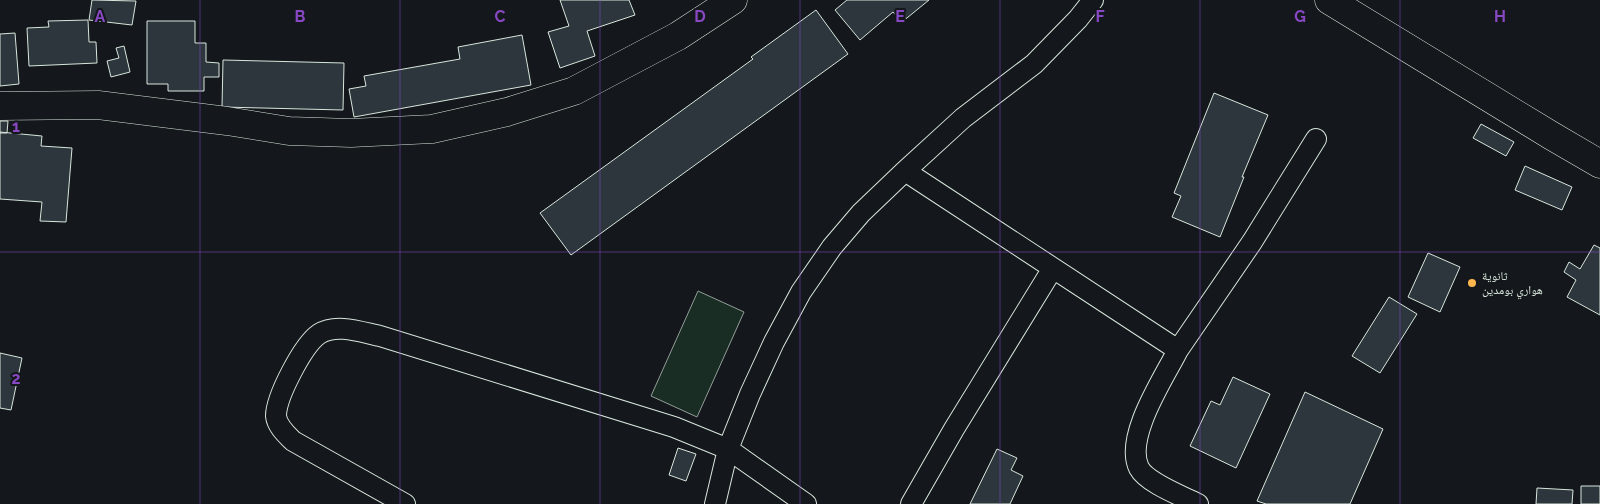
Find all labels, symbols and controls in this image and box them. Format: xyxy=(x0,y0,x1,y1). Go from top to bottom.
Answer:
text: A xyxy=(95,7,106,26)
text: B xyxy=(295,7,306,26)
text: C xyxy=(495,7,506,26)
text: D xyxy=(694,7,706,26)
text: E xyxy=(895,7,905,26)
text: F xyxy=(1095,7,1105,26)
text: G xyxy=(1294,7,1306,26)
text: H xyxy=(1494,7,1506,26)
text: 1 xyxy=(12,117,20,136)
place label: ثانوية هواري بومدين xyxy=(1482,269,1543,300)
marker: ثانوية هواري بومدين xyxy=(1466,277,1478,289)
text: 2 xyxy=(11,369,21,388)

